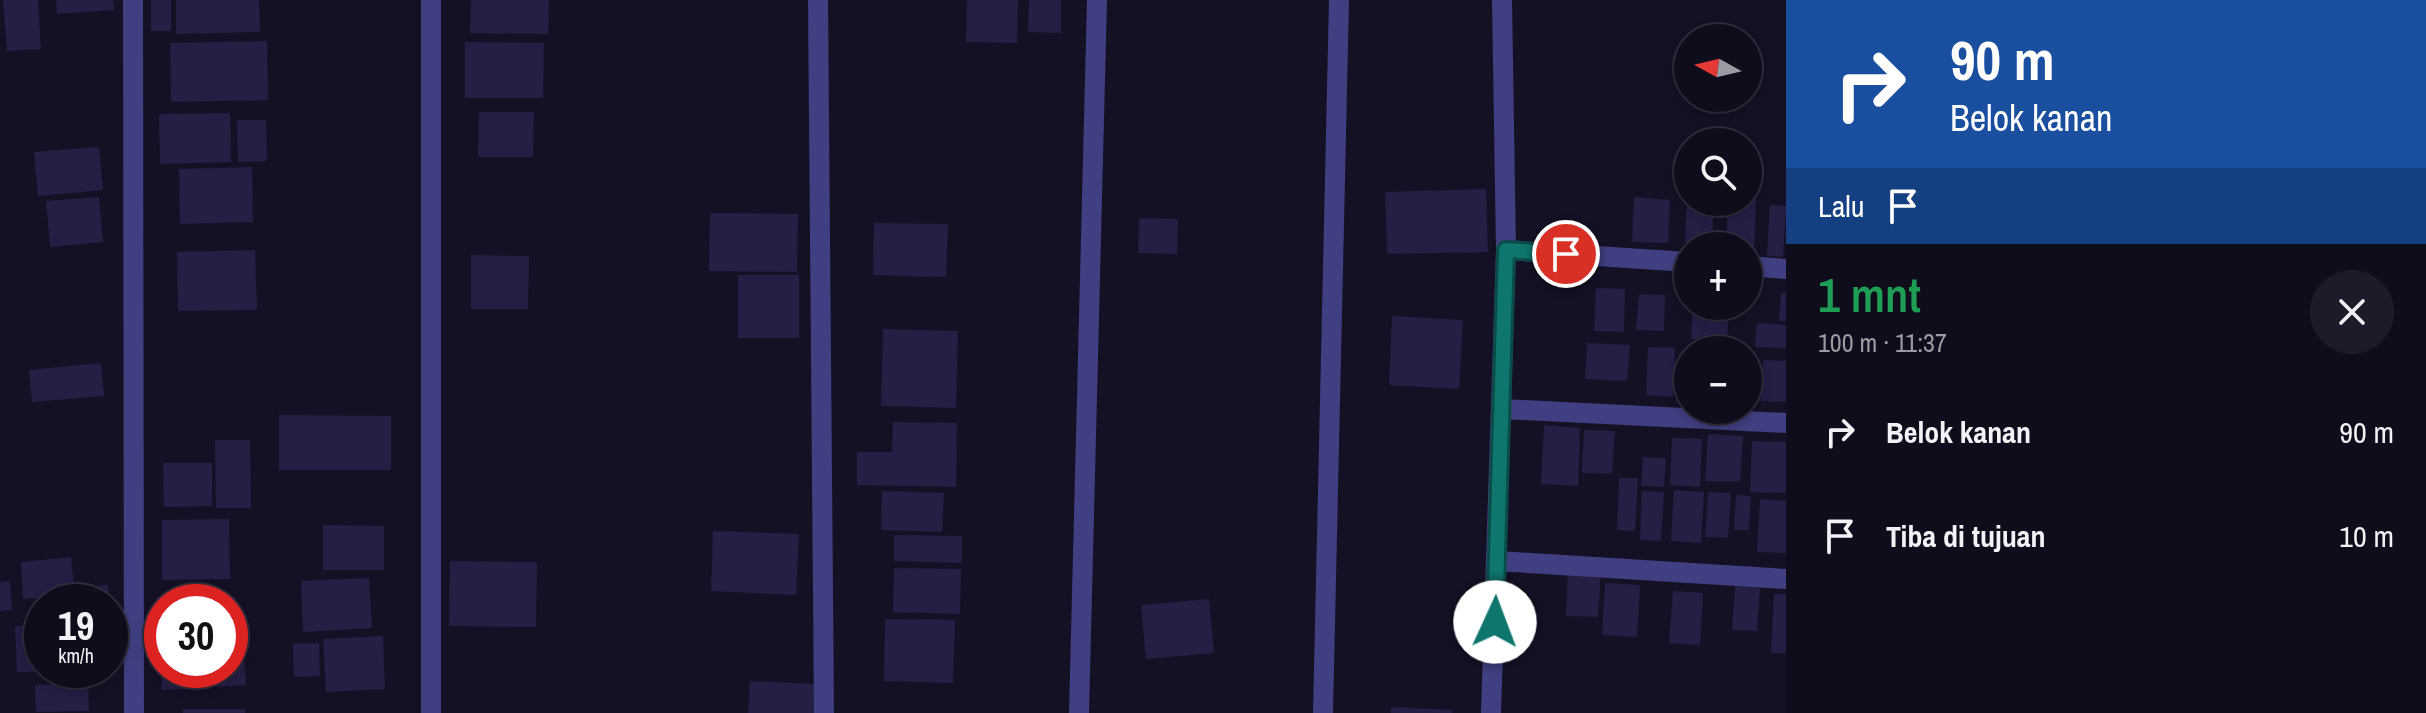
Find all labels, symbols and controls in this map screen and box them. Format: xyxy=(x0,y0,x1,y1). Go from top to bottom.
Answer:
text: 90 m xyxy=(1950,22,2055,97)
north arrow xyxy=(1674,24,1762,112)
map controls xyxy=(1674,24,1762,424)
icon: right xyxy=(1818,32,1922,136)
text: Belok kanan xyxy=(1950,94,2112,142)
button: search xyxy=(1674,128,1762,216)
icon: arrive xyxy=(1881,184,1925,228)
text: Lalu xyxy=(1818,186,1865,226)
pin xyxy=(1532,220,1600,288)
icon: arrive xyxy=(1544,232,1588,276)
button: + xyxy=(1674,232,1762,320)
text: 1 mnt xyxy=(1818,262,1921,327)
button: close xyxy=(2310,270,2394,354)
text: 100 m · 11:37 xyxy=(1818,325,1947,360)
button: − xyxy=(1674,336,1762,424)
icon: right xyxy=(1818,410,1862,454)
text: Belok kanan xyxy=(1886,412,2031,452)
text: 90 m xyxy=(2339,412,2394,452)
icon: arrive xyxy=(1818,514,1862,558)
text: Tiba di tujuan xyxy=(1886,516,2046,556)
text: 10 m xyxy=(2339,516,2394,556)
position arrow xyxy=(1453,580,1537,664)
speed limit sign: 30 xyxy=(144,584,248,688)
text: 19 xyxy=(58,599,94,652)
text: km/h xyxy=(58,642,94,669)

